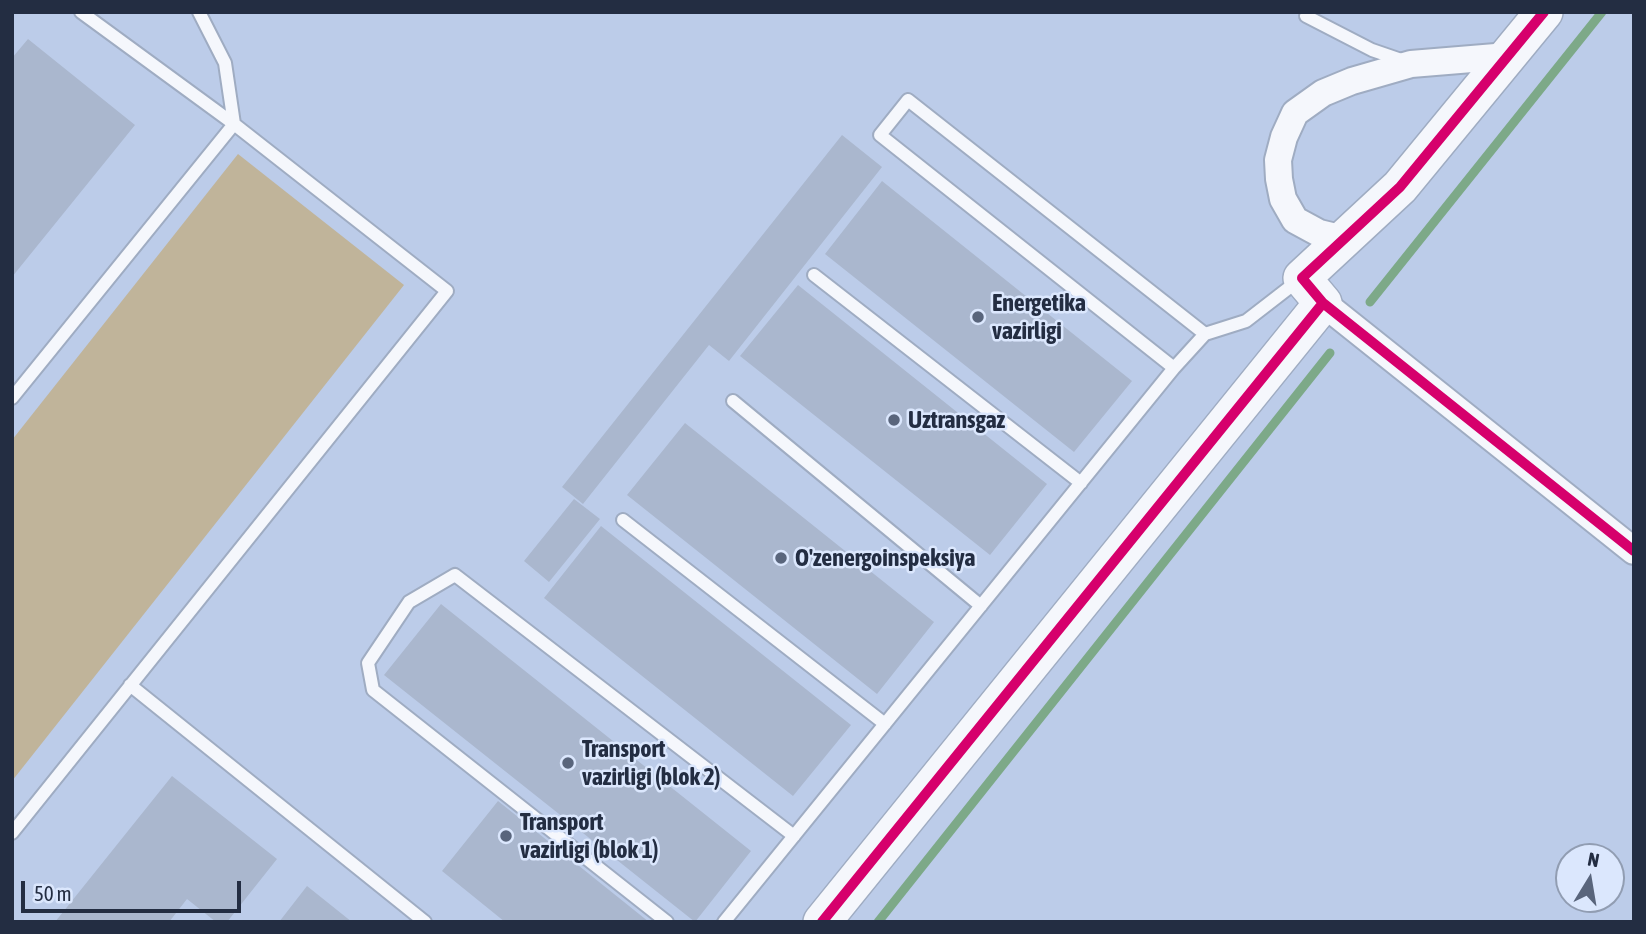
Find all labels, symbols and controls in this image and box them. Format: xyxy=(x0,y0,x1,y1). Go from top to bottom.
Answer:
place label: Energetika vazirligi xyxy=(992,289,1086,345)
marker: Energetika vazirligi xyxy=(970,309,986,325)
place label: Uztransgaz xyxy=(908,406,1005,434)
marker: Uztransgaz xyxy=(886,412,902,428)
place label: O'zenergoinspeksiya xyxy=(795,544,976,572)
marker: O'zenergoinspeksiya xyxy=(773,550,789,566)
place label: Transport vazirligi (blok 2) xyxy=(582,735,720,791)
marker: Transport vazirligi (blok 2) xyxy=(560,755,576,771)
place label: Transport vazirligi (blok 1) xyxy=(520,808,658,864)
marker: Transport vazirligi (blok 1) xyxy=(498,828,514,844)
north arrow xyxy=(1555,843,1625,913)
text: N xyxy=(1586,847,1601,871)
scale bar xyxy=(24,867,245,911)
text: 50 m xyxy=(34,881,72,905)

